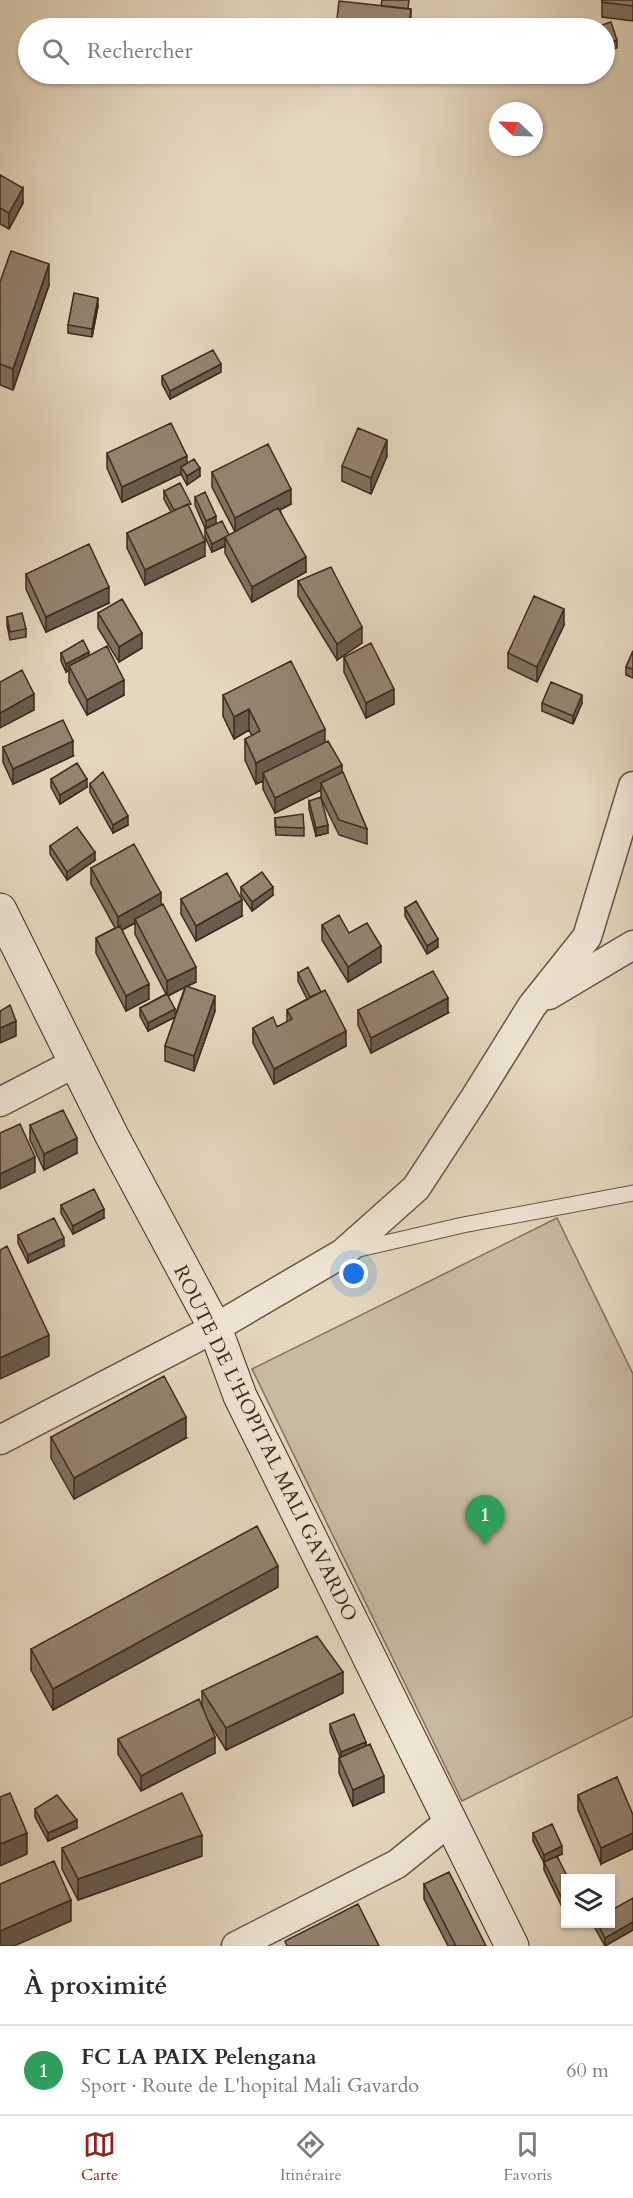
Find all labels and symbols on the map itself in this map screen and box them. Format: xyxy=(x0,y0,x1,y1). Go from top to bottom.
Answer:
north arrow xyxy=(489,102,543,156)
your location xyxy=(339,1259,368,1288)
street label: ROUTE DE L'HOPITAL MALI GAVARDO xyxy=(167,1261,364,1626)
pin: 1 xyxy=(466,1496,504,1545)

